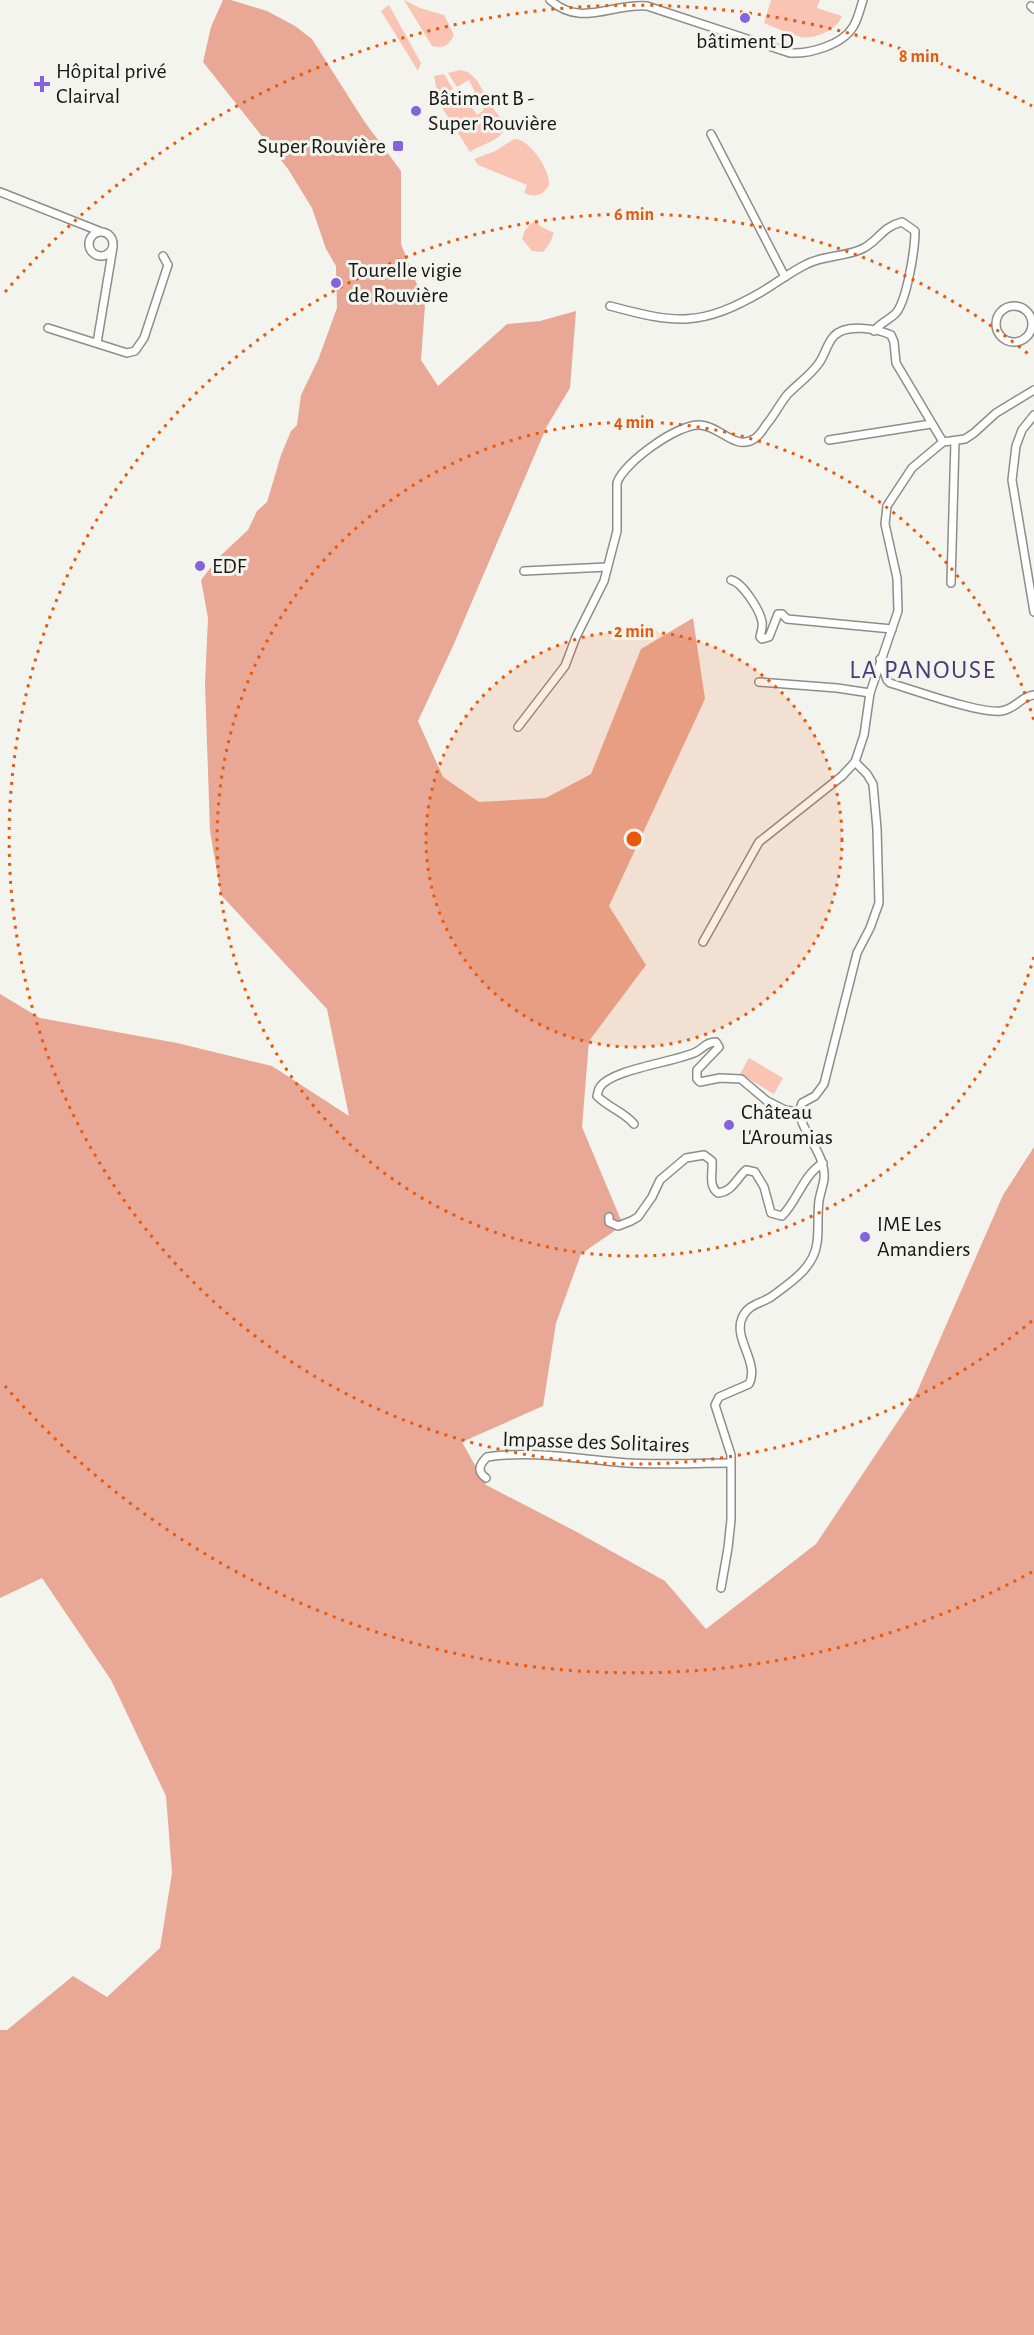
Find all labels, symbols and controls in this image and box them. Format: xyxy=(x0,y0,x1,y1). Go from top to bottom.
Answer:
marker: bâtiment D xyxy=(738,11,752,25)
place label: bâtiment D xyxy=(696,30,794,52)
text: 8 min xyxy=(899,48,939,66)
place label: Hôpital privé Clairval xyxy=(56,60,167,107)
marker: Hôpital privé Clairval xyxy=(33,75,51,93)
place label: Bâtiment B - Super Rouvière xyxy=(428,87,557,134)
marker: Bâtiment B - Super Rouvière xyxy=(409,104,423,118)
place label: Super Rouvière xyxy=(257,135,386,157)
marker: Super Rouvière xyxy=(391,139,405,153)
text: 6 min xyxy=(614,206,654,224)
place label: Tourelle vigie de Rouvière xyxy=(348,259,462,306)
marker: Tourelle vigie de Rouvière xyxy=(329,276,343,290)
text: 4 min xyxy=(614,414,654,432)
place label: EDF xyxy=(212,555,247,577)
marker: EDF xyxy=(193,559,207,573)
text: 2 min xyxy=(614,623,654,641)
district label: LA PANOUSE xyxy=(849,657,997,683)
centre of rings xyxy=(624,829,644,849)
place label: Château L'Aroumias xyxy=(741,1101,833,1148)
marker: Château L'Aroumias xyxy=(722,1118,736,1132)
place label: IME Les Amandiers xyxy=(877,1213,971,1260)
marker: IME Les Amandiers xyxy=(858,1230,872,1244)
street label: Impasse des Solitaires xyxy=(502,1428,690,1456)

